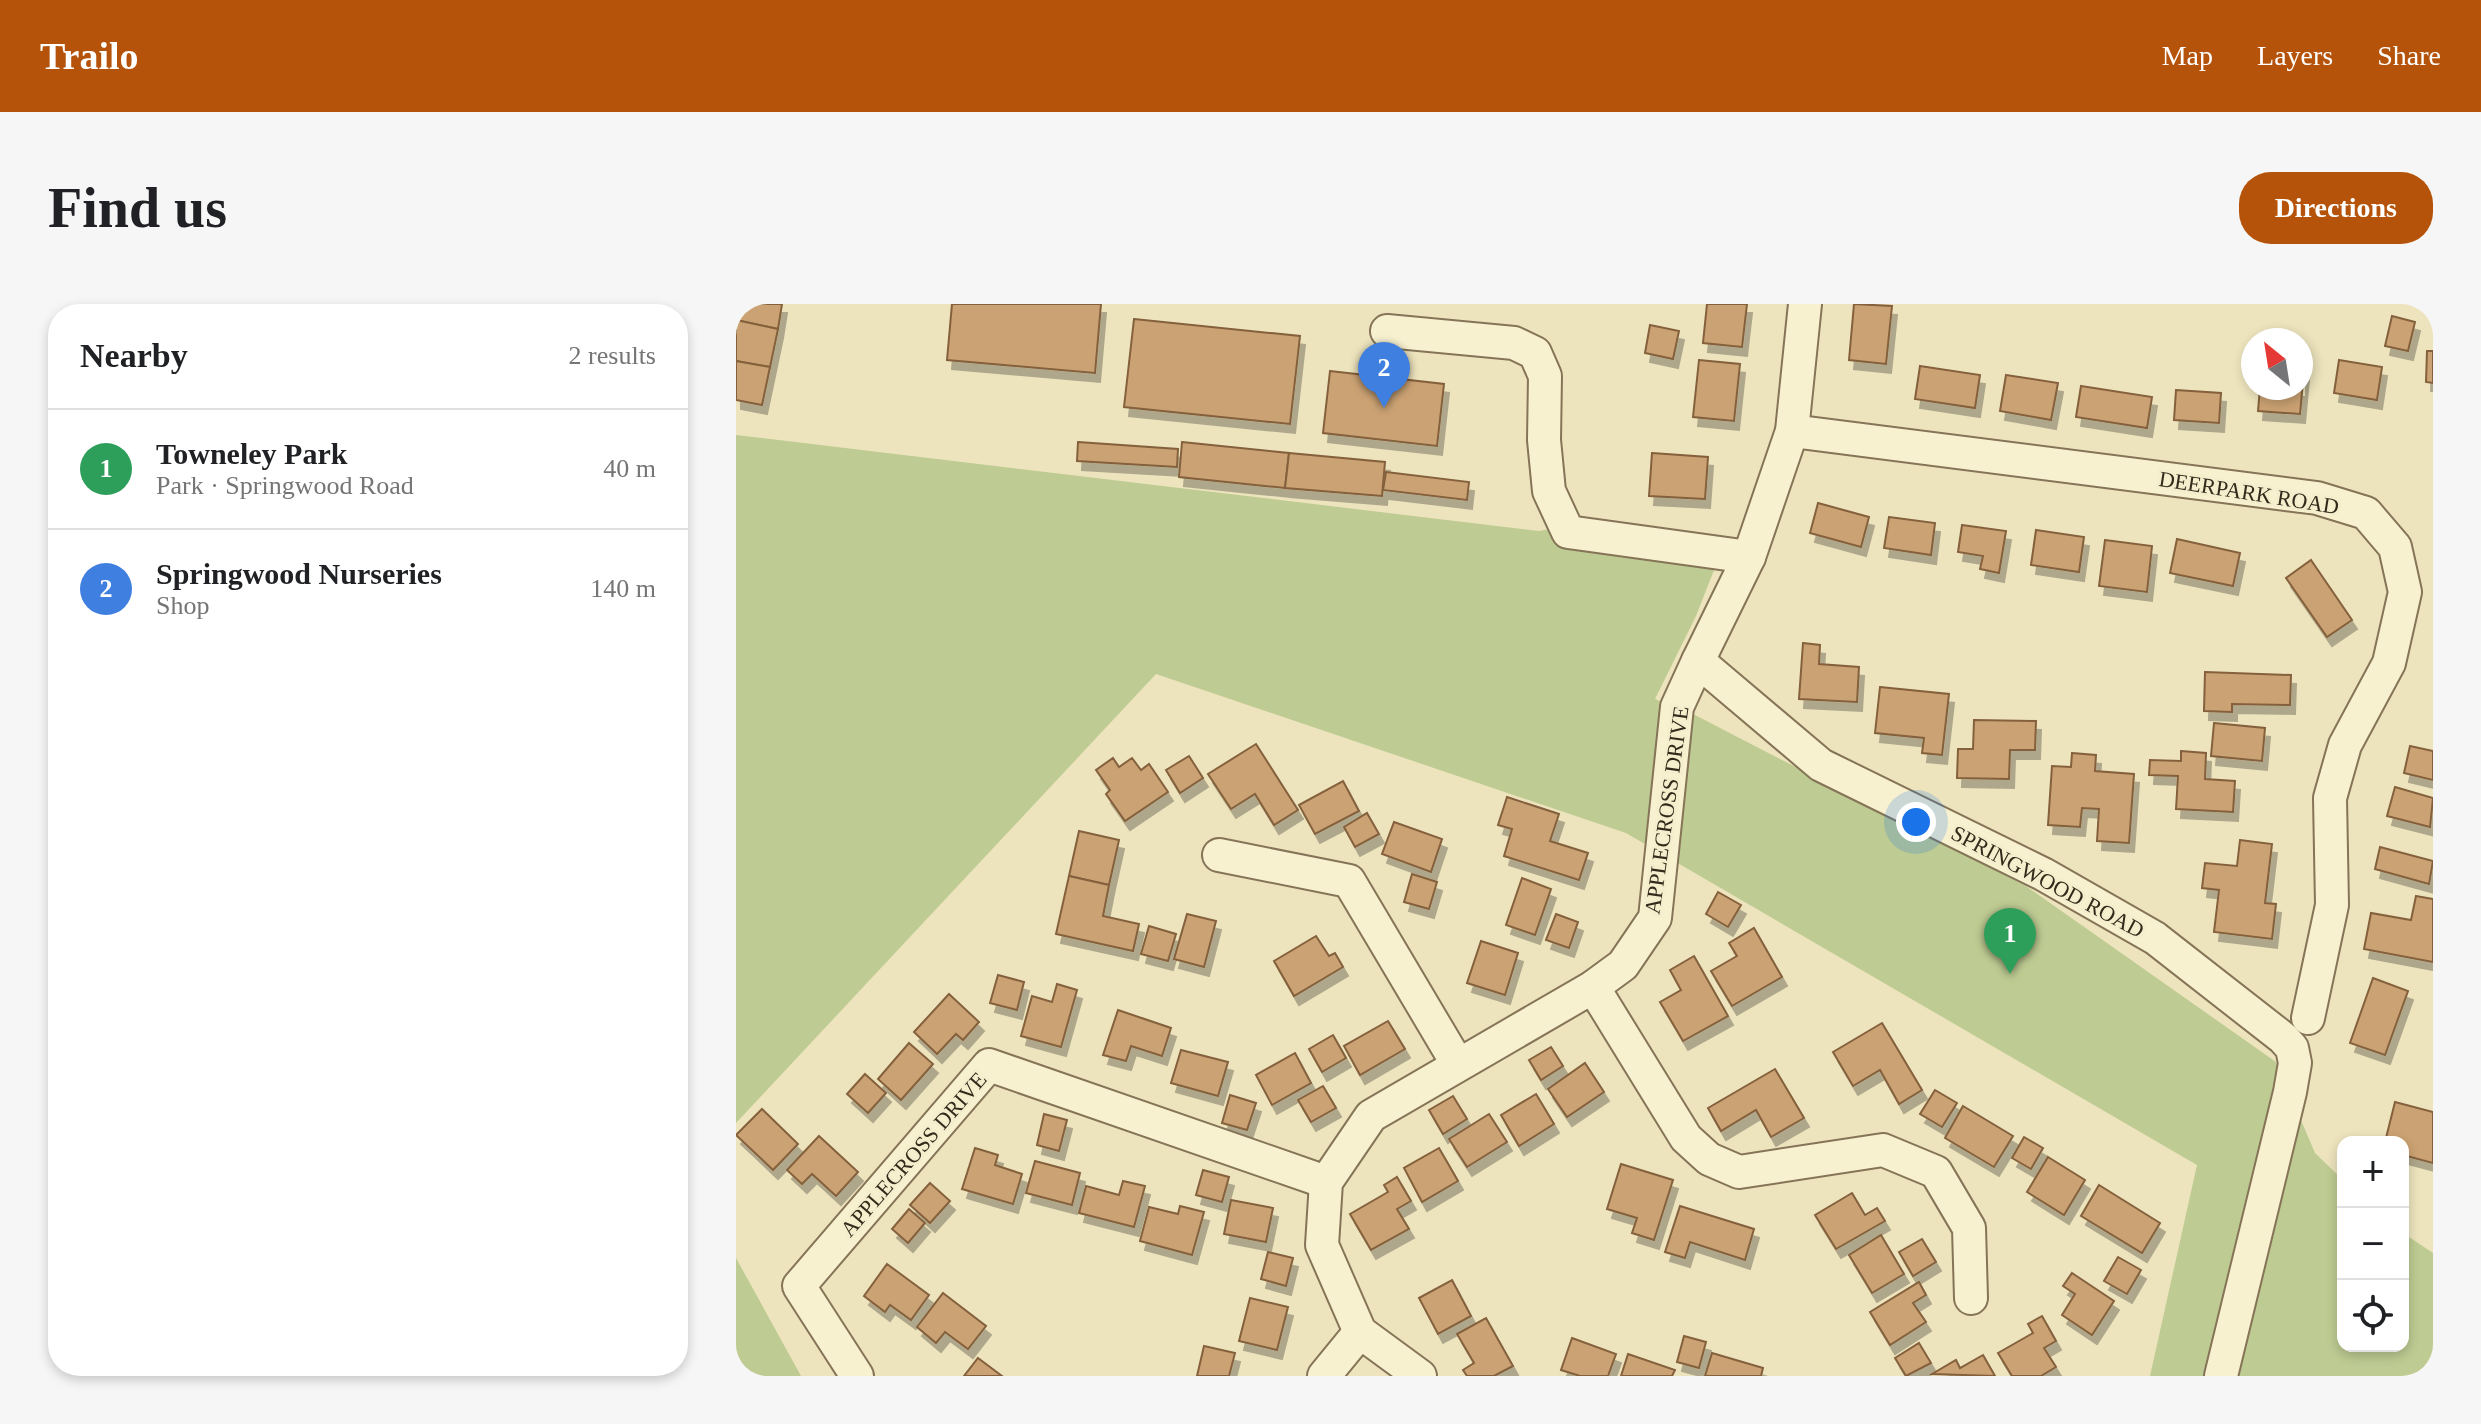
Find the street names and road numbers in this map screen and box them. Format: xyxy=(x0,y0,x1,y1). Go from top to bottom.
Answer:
street label: DEERPARK ROAD xyxy=(2157,466,2341,519)
street label: APPLECROSS DRIVE xyxy=(1640,705,1693,916)
street label: SPRINGWOOD ROAD xyxy=(1947,820,2148,943)
street label: APPLECROSS DRIVE xyxy=(835,1067,992,1242)

